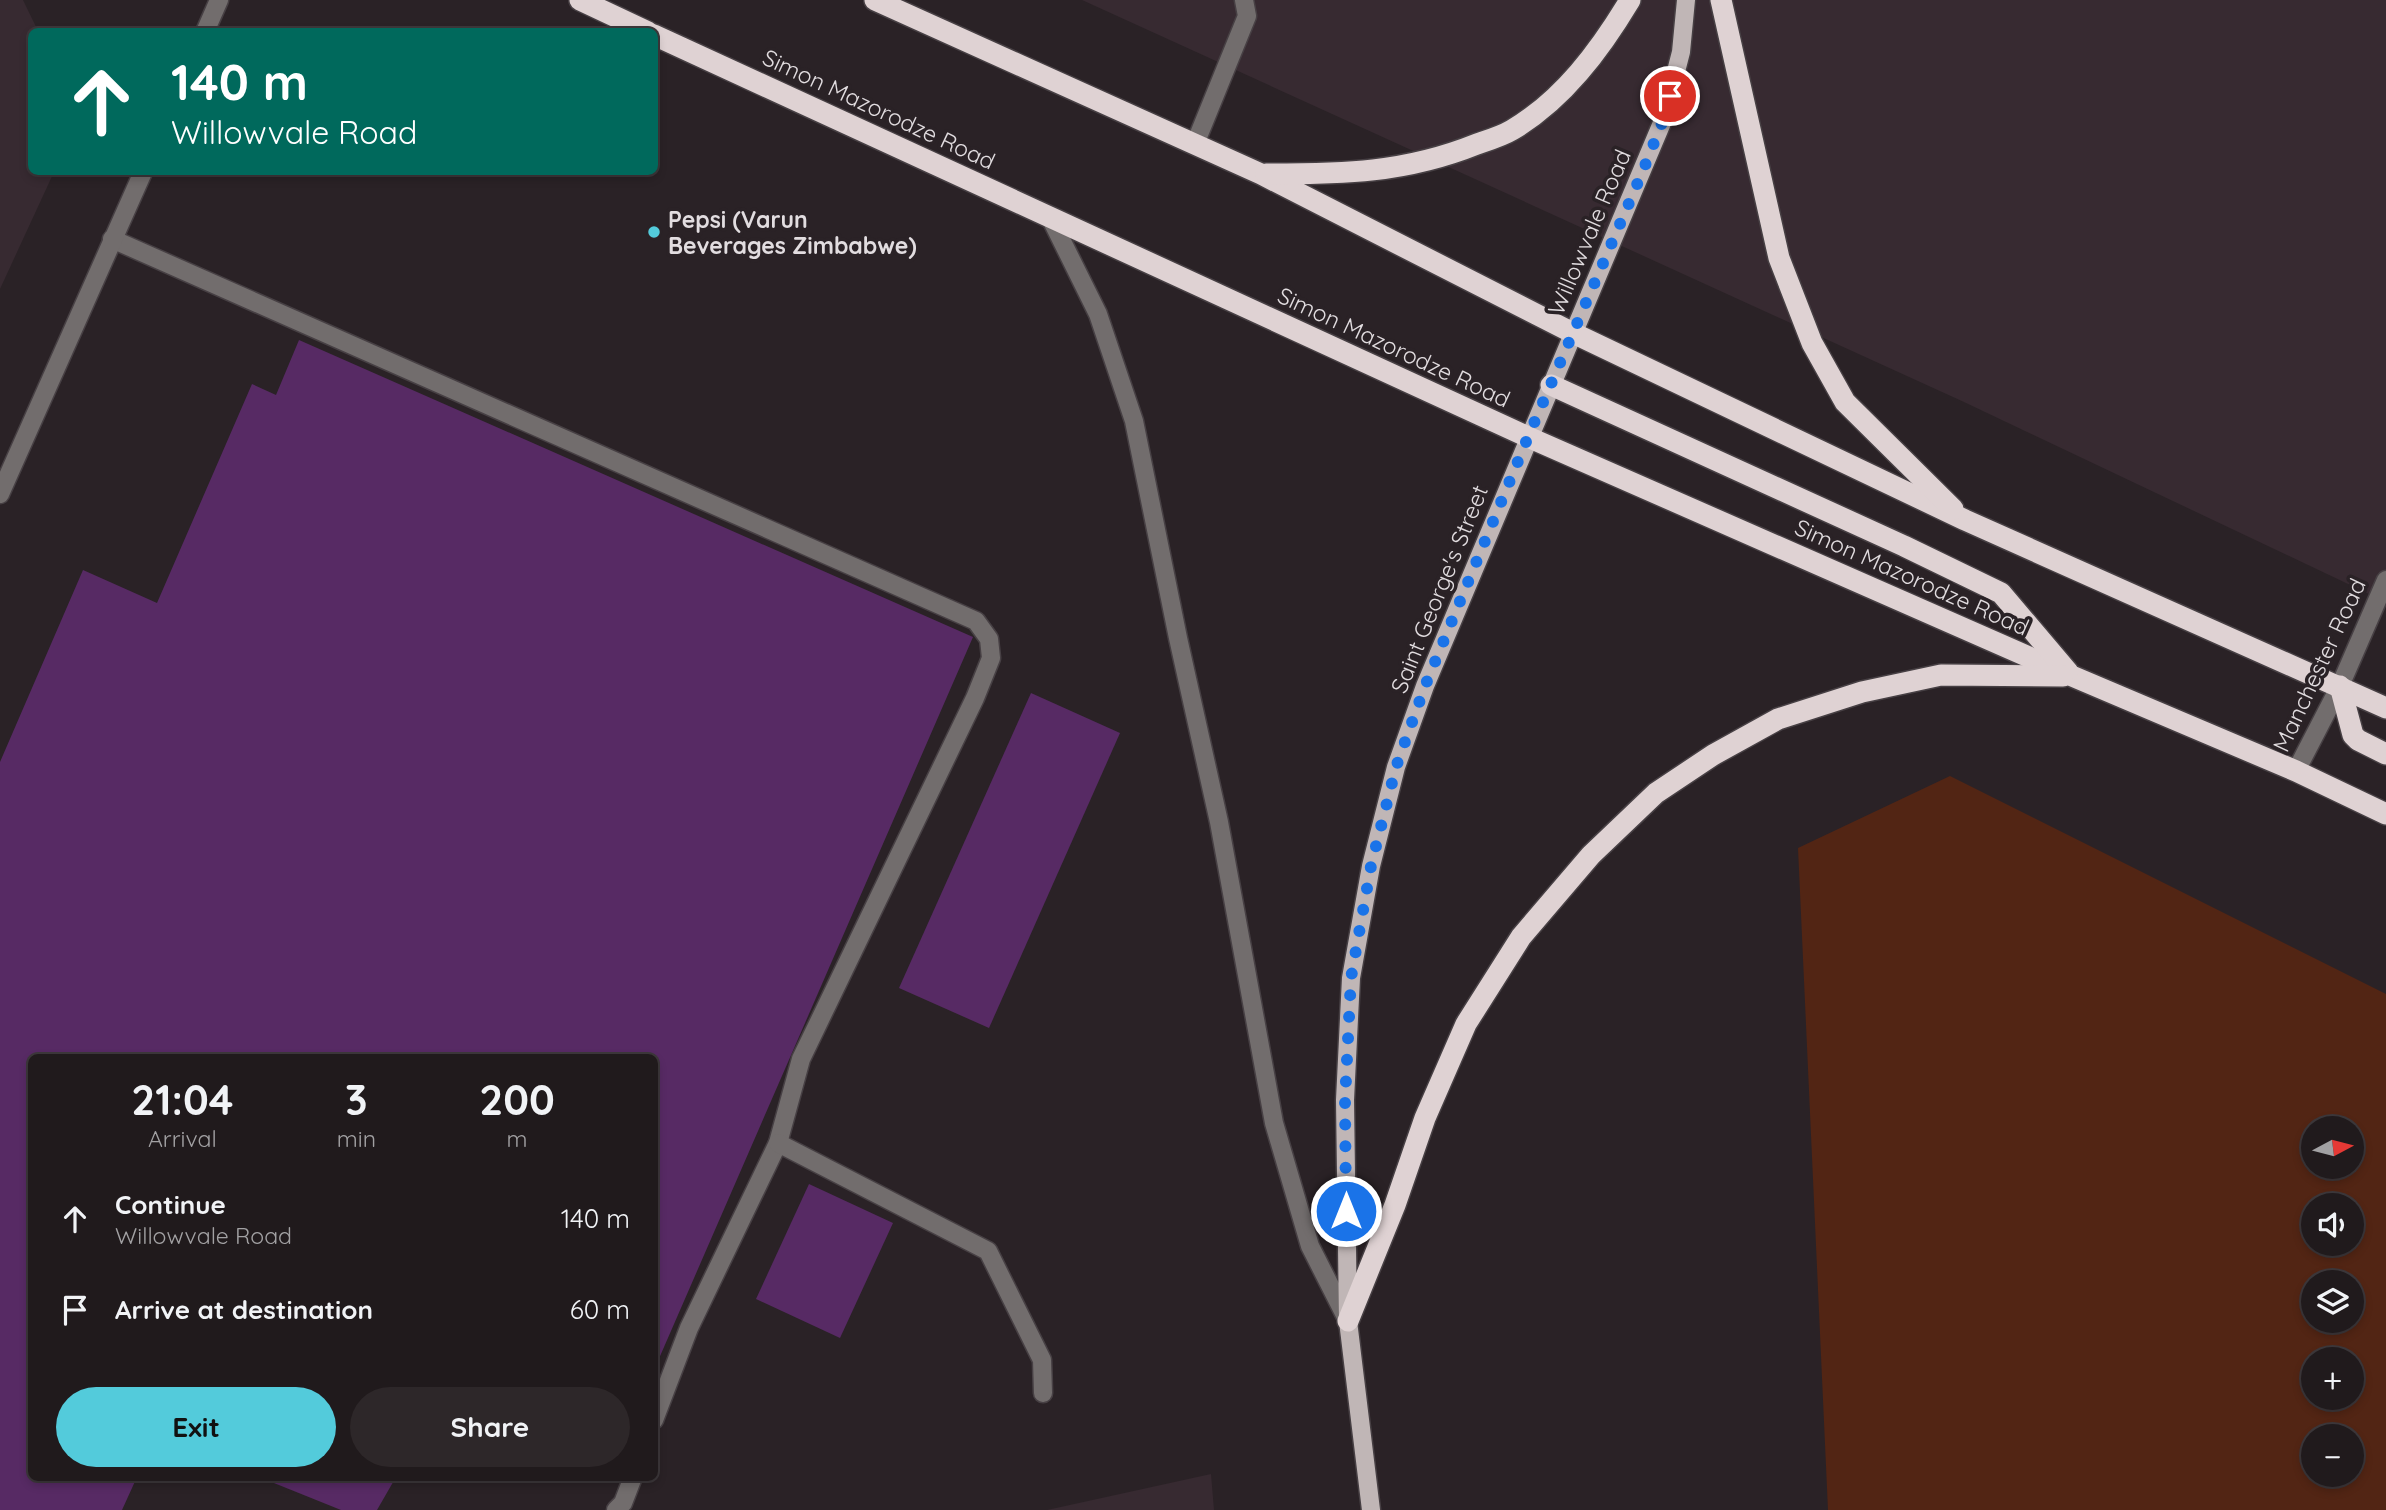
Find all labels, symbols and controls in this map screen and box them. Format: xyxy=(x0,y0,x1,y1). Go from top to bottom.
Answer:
street label: Simon Mazorodze Road xyxy=(758,42,1000,176)
text: 140 m xyxy=(171,51,308,112)
icon: ahead xyxy=(56,56,147,147)
pin xyxy=(1640,66,1700,126)
icon: arrive xyxy=(1651,77,1689,115)
text: Willowvale Road xyxy=(171,112,417,152)
street label: Willowvale Road xyxy=(1541,145,1637,319)
place label: Pepsi (Varun Beverages Zimbabwe) xyxy=(668,205,917,260)
marker: Pepsi (Varun Beverages Zimbabwe) xyxy=(646,224,662,240)
street label: Simon Mazorodze Road xyxy=(1273,280,1515,414)
street label: Saint George's Street xyxy=(1384,481,1494,697)
street label: Simon Mazorodze Road xyxy=(1790,512,2034,642)
street label: Manchester Road xyxy=(2266,574,2372,756)
text: 21:04 xyxy=(131,1073,233,1126)
text: 3 xyxy=(345,1073,368,1126)
text: 200 xyxy=(479,1073,555,1126)
north arrow xyxy=(2301,1116,2364,1180)
map controls xyxy=(2301,1116,2364,1487)
text: Arrival xyxy=(148,1124,217,1153)
text: min xyxy=(337,1124,376,1153)
text: m xyxy=(506,1124,527,1153)
position arrow xyxy=(1309,1174,1383,1248)
text: Continue xyxy=(115,1188,226,1221)
button: sound xyxy=(2301,1193,2364,1256)
icon: ahead xyxy=(56,1200,94,1238)
text: 140 m xyxy=(561,1202,630,1235)
text: Willowvale Road xyxy=(115,1221,292,1250)
button: layers xyxy=(2301,1270,2364,1333)
icon: arrive xyxy=(56,1291,94,1329)
text: Arrive at destination xyxy=(115,1293,373,1326)
text: 60 m xyxy=(570,1293,630,1326)
button: + xyxy=(2301,1347,2364,1410)
button: Exit xyxy=(56,1387,336,1467)
button: Share xyxy=(350,1387,630,1467)
button: − xyxy=(2301,1424,2364,1487)

